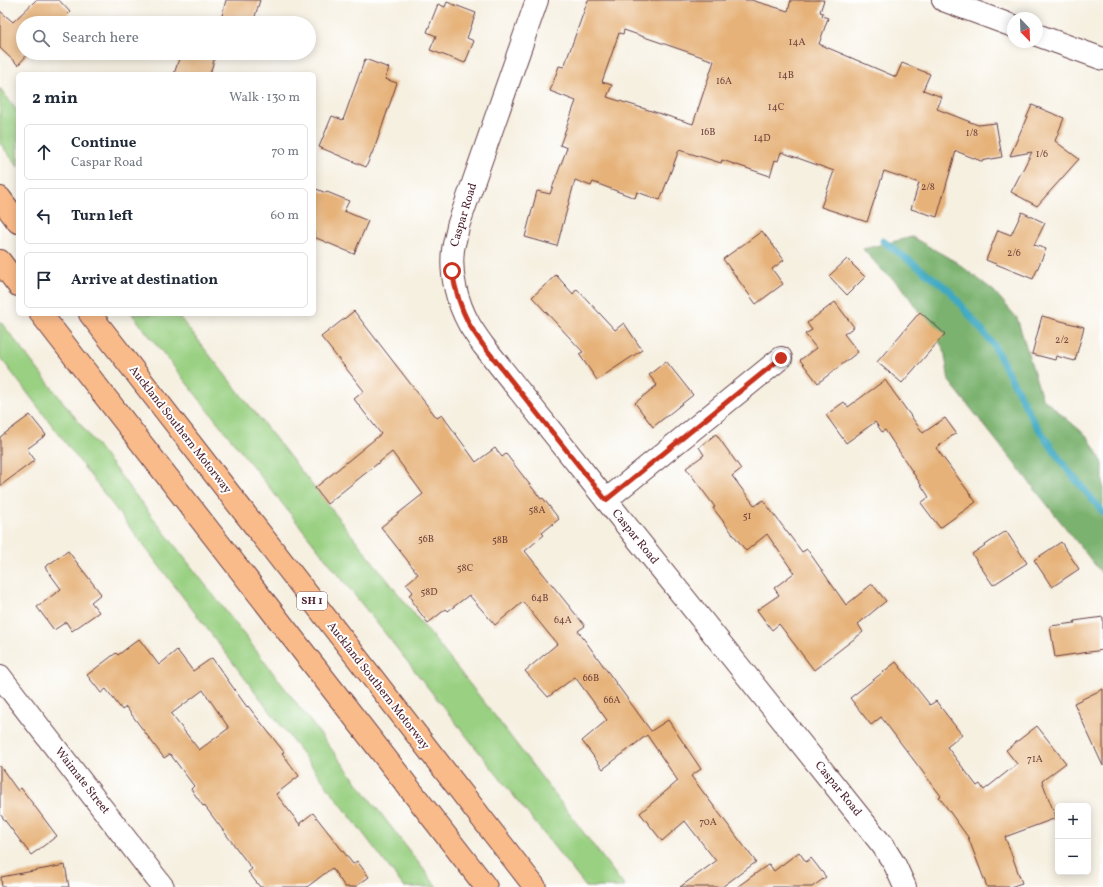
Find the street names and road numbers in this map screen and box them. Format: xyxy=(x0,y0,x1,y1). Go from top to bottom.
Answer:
street label: Caspar Road xyxy=(447,181,481,249)
street label: Auckland Southern Motorway xyxy=(125,363,235,498)
street label: Caspar Road xyxy=(608,506,662,568)
road number: SH 1 xyxy=(297,592,327,610)
street label: Auckland Southern Motorway xyxy=(323,619,433,754)
street label: Waimate Street xyxy=(51,744,113,818)
street label: Caspar Road xyxy=(811,758,865,820)

